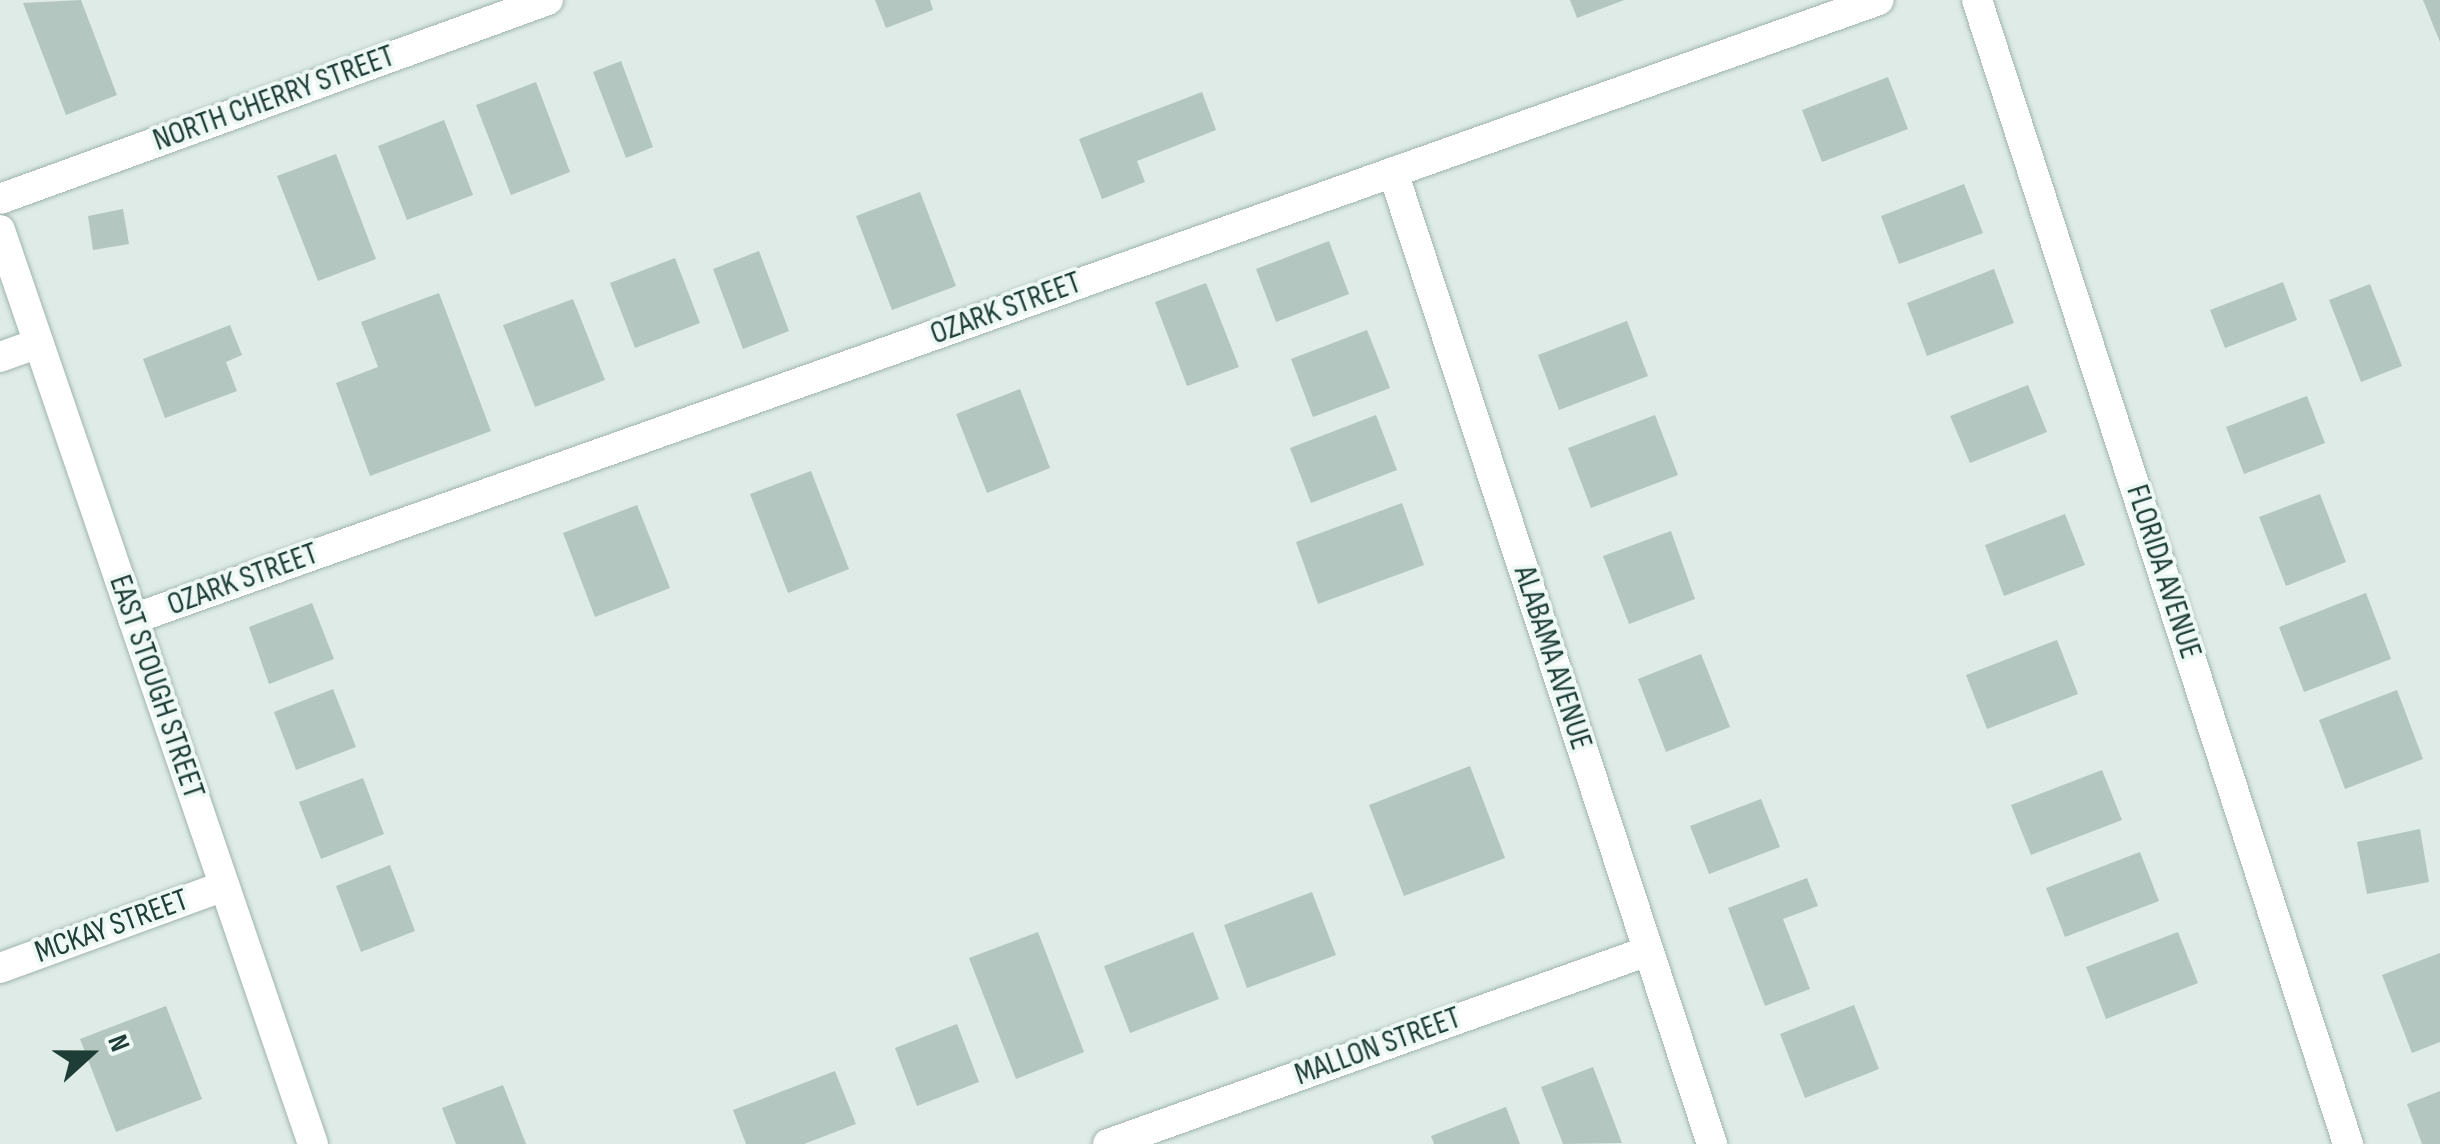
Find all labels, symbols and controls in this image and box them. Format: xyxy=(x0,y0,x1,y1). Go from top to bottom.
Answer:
street label: NORTH CHERRY STREET xyxy=(148,38,400,160)
street label: OZARK STREET xyxy=(925,264,1087,354)
street label: FLORIDA AVENUE xyxy=(2117,480,2209,664)
street label: OZARK STREET xyxy=(162,535,324,625)
street label: ALABAMA AVENUE xyxy=(1504,561,1600,755)
street label: EAST STOUGH STREET xyxy=(100,570,212,804)
street label: MCKAY STREET xyxy=(30,882,194,972)
street label: MALLON STREET xyxy=(1290,999,1466,1095)
north arrow xyxy=(40,1004,140,1104)
text: N xyxy=(100,1030,137,1056)

